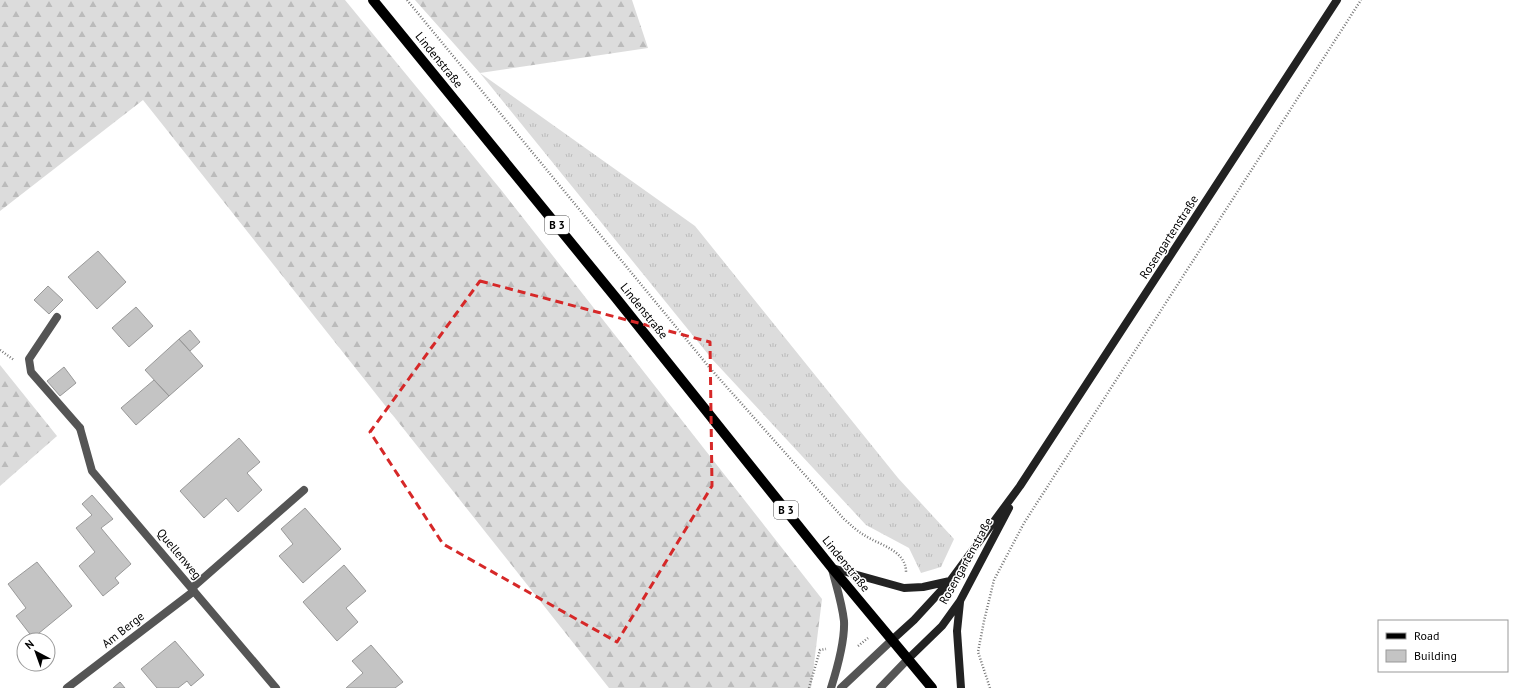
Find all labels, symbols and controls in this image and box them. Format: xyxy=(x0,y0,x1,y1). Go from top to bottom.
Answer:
street label: Lindenstraße xyxy=(412,29,466,91)
street label: Rosengartenstraße xyxy=(1136,192,1201,281)
road number: B 3 xyxy=(545,216,569,234)
street label: Lindenstraße xyxy=(617,280,671,342)
road number: B 3 xyxy=(774,501,798,519)
street label: Rosengartenstraße xyxy=(936,515,996,607)
street label: Quellenweg xyxy=(154,525,205,582)
street label: Lindenstraße xyxy=(819,533,873,595)
street label: Am Berge xyxy=(98,608,147,651)
legend xyxy=(1378,620,1508,672)
text: Road xyxy=(1414,628,1439,643)
north arrow xyxy=(16,632,56,672)
text: N xyxy=(22,637,37,652)
text: Building xyxy=(1414,648,1457,663)

